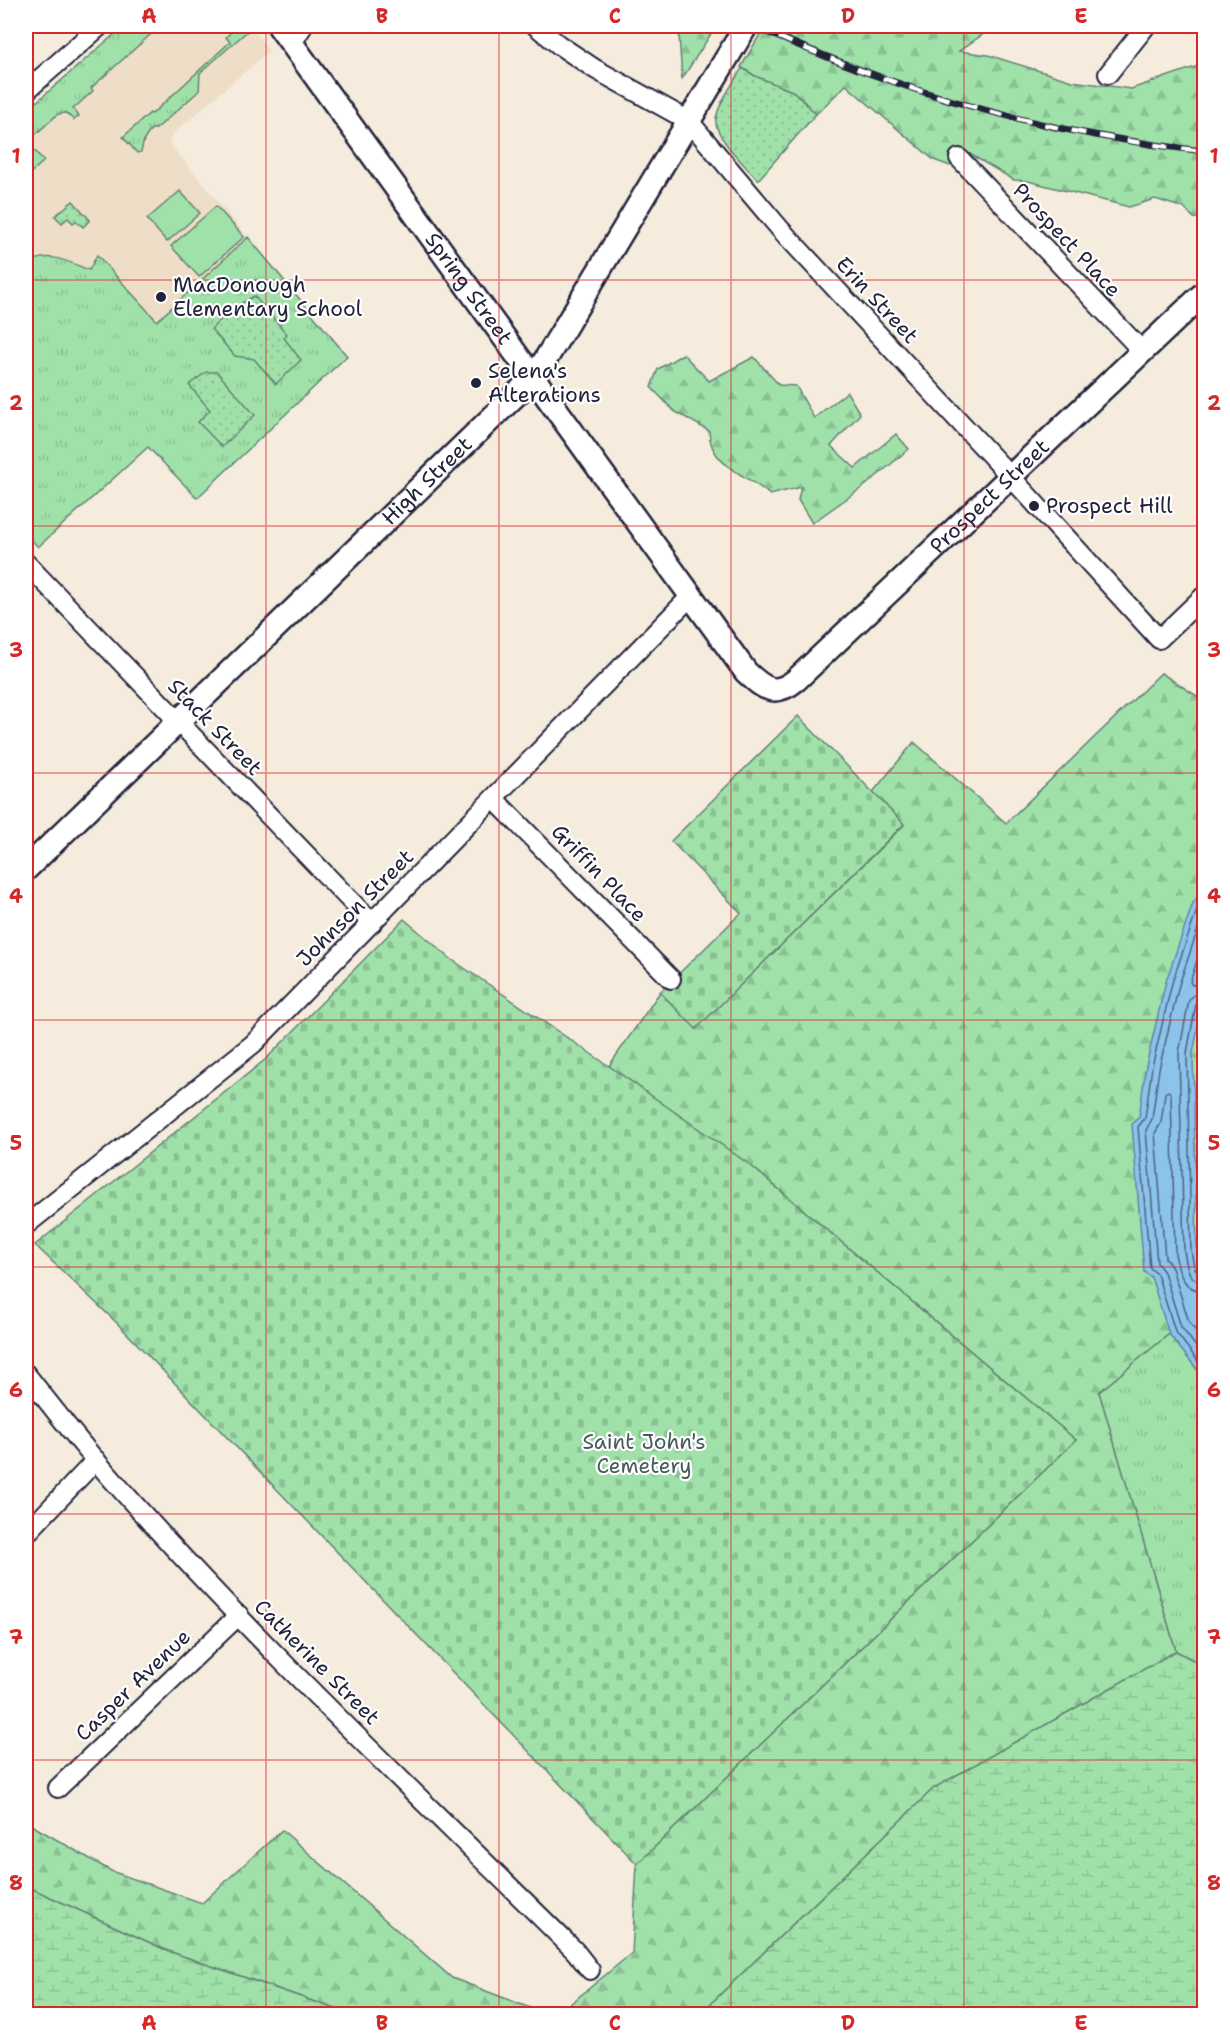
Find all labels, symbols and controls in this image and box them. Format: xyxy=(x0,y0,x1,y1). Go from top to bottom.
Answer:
text: A xyxy=(141,3,157,29)
text: B xyxy=(376,3,388,29)
text: C xyxy=(609,3,621,29)
text: D xyxy=(841,3,855,29)
text: E xyxy=(1074,3,1088,29)
text: 1 xyxy=(11,143,21,169)
text: 1 xyxy=(1209,143,1219,169)
street label: Prospect Place xyxy=(1007,177,1127,303)
street label: Spring Street xyxy=(419,227,519,350)
street label: Erin Street xyxy=(830,251,924,349)
place label: MacDonough Elementary School xyxy=(173,271,363,323)
marker: MacDonough Elementary School xyxy=(154,290,168,304)
place label: Selena's Alterations xyxy=(488,357,601,409)
marker: Selena's Alterations xyxy=(469,376,483,390)
text: 2 xyxy=(9,390,23,416)
text: 2 xyxy=(1207,390,1221,416)
street label: High Street xyxy=(376,431,478,531)
street label: Prospect Street xyxy=(924,433,1055,560)
place label: Prospect Hill xyxy=(1046,492,1173,520)
marker: Prospect Hill xyxy=(1027,499,1041,513)
text: 3 xyxy=(9,637,23,663)
text: 3 xyxy=(1207,637,1221,663)
street label: Stack Street xyxy=(162,673,268,781)
street label: Griffin Place xyxy=(545,818,653,928)
street label: Johnson Street xyxy=(290,843,420,973)
text: 4 xyxy=(9,883,23,909)
text: 4 xyxy=(1207,883,1221,909)
text: 5 xyxy=(10,1130,22,1156)
text: 5 xyxy=(1208,1130,1220,1156)
text: 6 xyxy=(9,1377,23,1403)
text: 6 xyxy=(1207,1377,1221,1403)
park label: Saint John's Cemetery xyxy=(582,1428,706,1480)
street label: Catherine Street xyxy=(248,1593,386,1731)
street label: Casper Avenue xyxy=(69,1623,197,1747)
text: 7 xyxy=(9,1624,23,1650)
text: 7 xyxy=(1207,1624,1221,1650)
text: 8 xyxy=(9,1870,23,1896)
text: 8 xyxy=(1207,1870,1221,1896)
text: A xyxy=(141,2010,157,2036)
text: B xyxy=(376,2010,388,2036)
text: C xyxy=(609,2010,621,2036)
text: D xyxy=(841,2010,855,2036)
text: E xyxy=(1074,2010,1088,2036)

